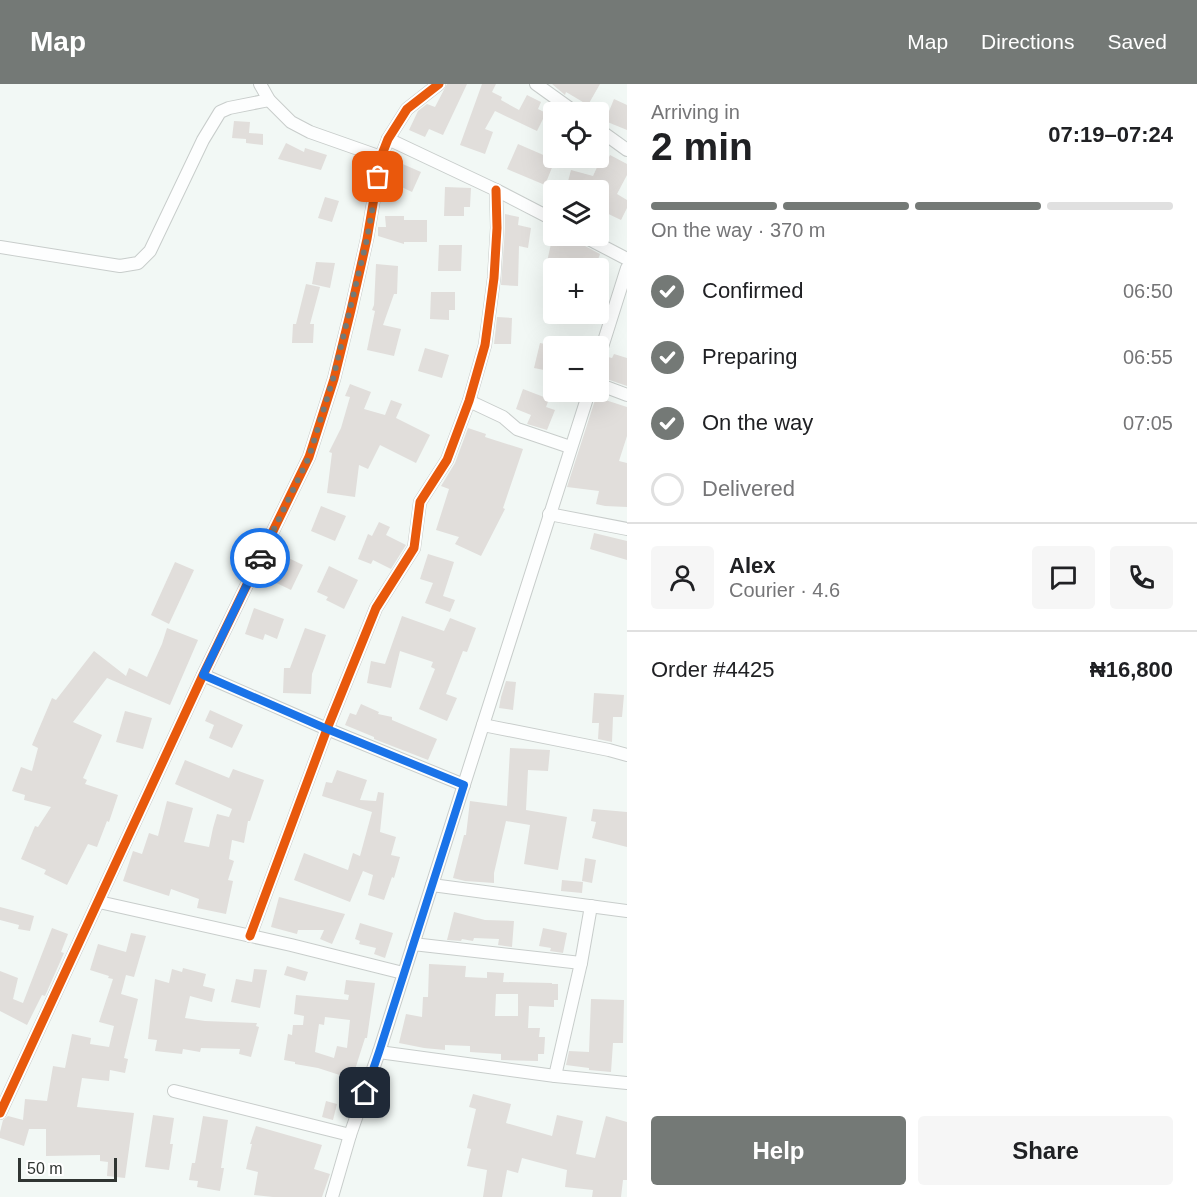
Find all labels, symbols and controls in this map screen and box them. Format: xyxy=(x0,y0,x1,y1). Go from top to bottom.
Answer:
text: Map xyxy=(30,26,86,57)
text: Map xyxy=(907,30,948,53)
text: Directions xyxy=(981,30,1074,53)
text: Saved xyxy=(1107,30,1167,53)
text: Arriving in xyxy=(651,101,740,123)
map controls xyxy=(543,102,609,402)
button: locate xyxy=(543,102,609,168)
text: 07:19–07:24 xyxy=(1048,122,1173,147)
text: 2 min xyxy=(651,125,753,168)
pin xyxy=(352,151,403,202)
icon: bag xyxy=(361,160,394,193)
button: layers xyxy=(543,180,609,246)
text: On the way · 370 m xyxy=(651,219,826,241)
button: + xyxy=(543,258,609,324)
icon: check xyxy=(651,275,684,308)
text: Confirmed xyxy=(702,278,803,303)
text: 06:50 xyxy=(1123,280,1173,302)
button: − xyxy=(543,336,609,402)
icon: check xyxy=(651,341,684,374)
text: Preparing xyxy=(702,344,797,369)
text: 06:55 xyxy=(1123,346,1173,368)
icon: check xyxy=(651,407,684,440)
text: On the way xyxy=(702,410,813,435)
text: 07:05 xyxy=(1123,412,1173,434)
text: Delivered xyxy=(702,476,795,501)
courier xyxy=(230,528,290,588)
icon: car xyxy=(244,542,277,575)
button: person xyxy=(651,546,714,609)
button: chat xyxy=(1032,546,1095,609)
button: phone xyxy=(1110,546,1173,609)
text: Alex xyxy=(729,553,775,578)
text: Courier · 4.6 xyxy=(729,579,840,601)
text: Order #4425 xyxy=(651,657,775,682)
text: ₦16,800 xyxy=(1090,657,1173,682)
pin xyxy=(339,1067,390,1118)
icon: home xyxy=(348,1076,381,1109)
button: Help xyxy=(651,1116,906,1185)
button: Share xyxy=(918,1116,1173,1185)
scale bar xyxy=(18,1155,117,1182)
text: 50 m xyxy=(27,1160,63,1177)

